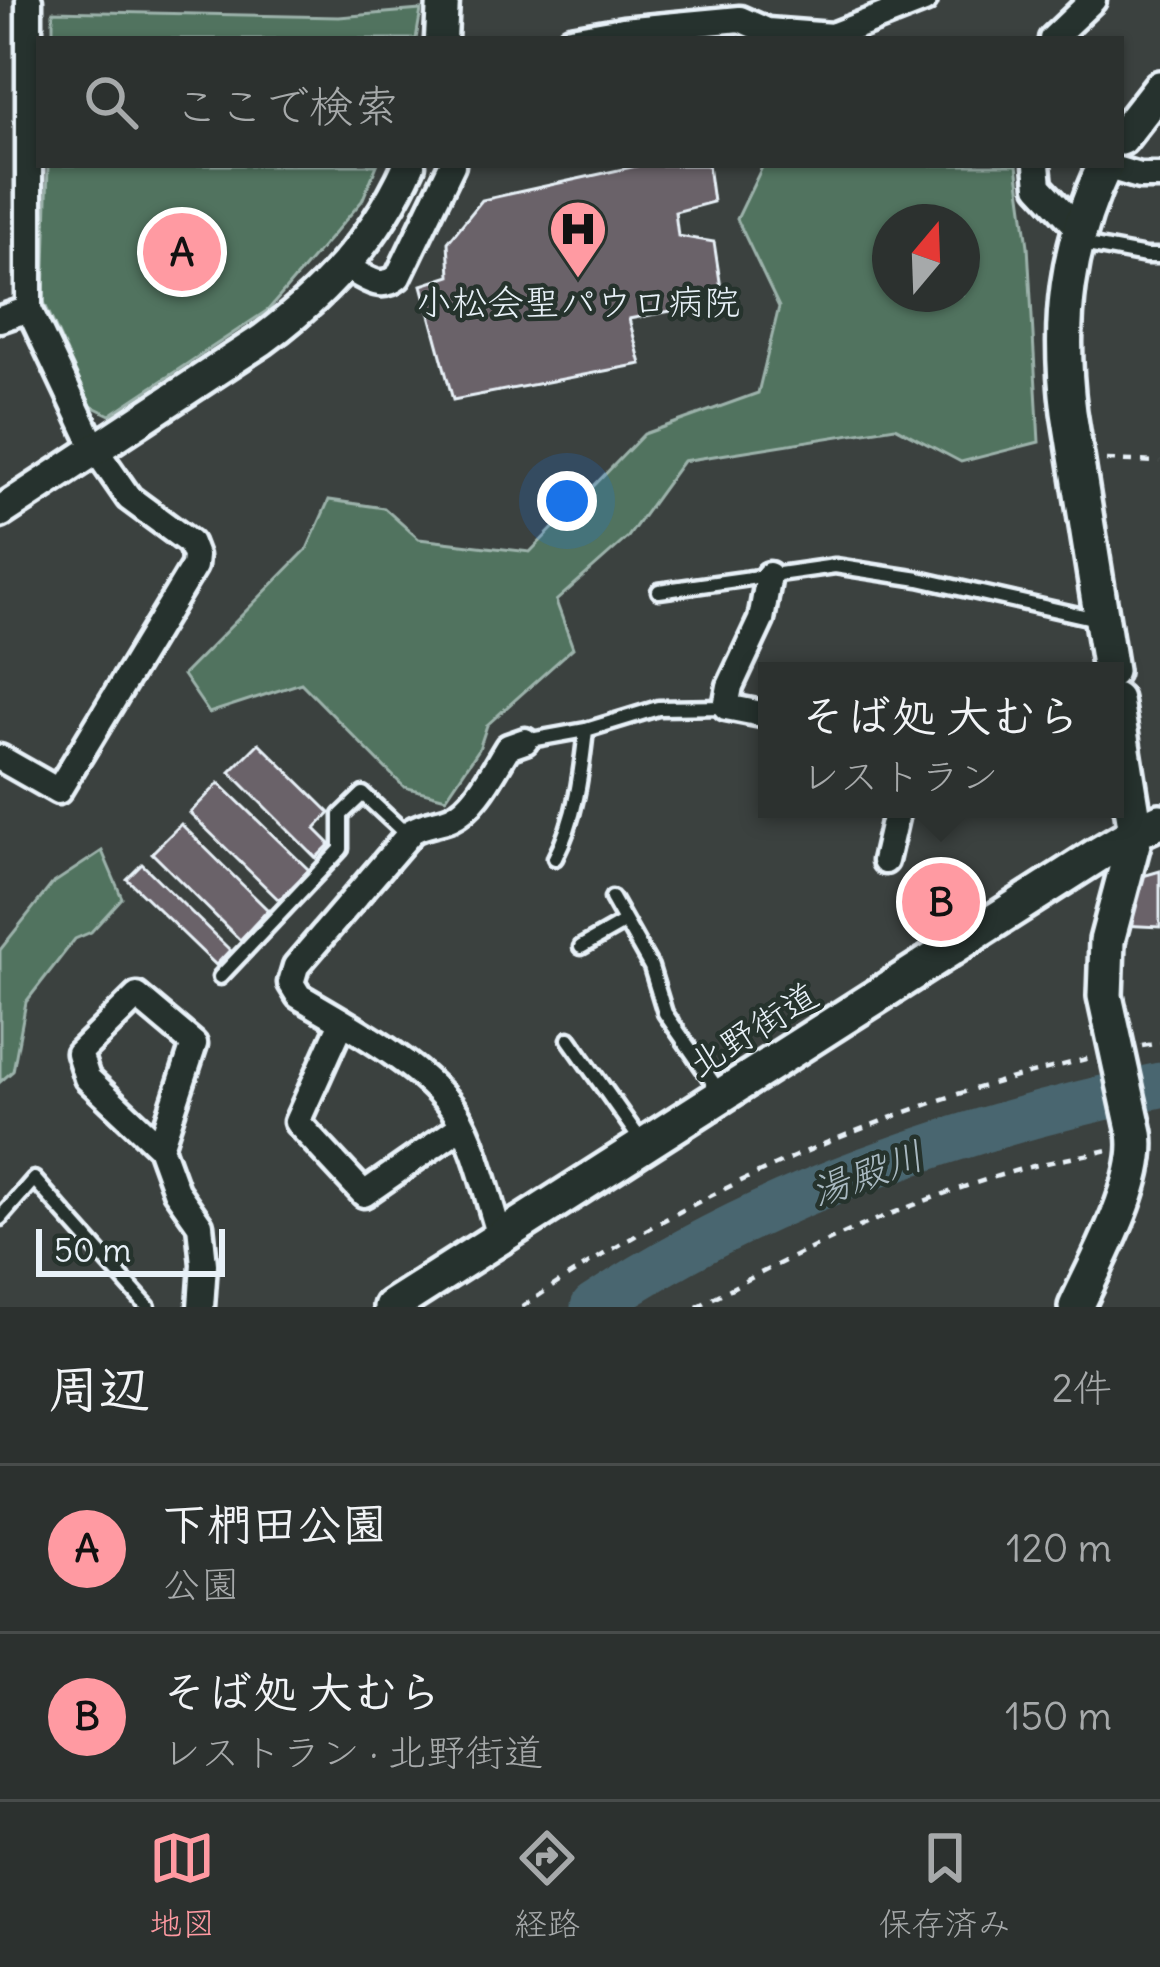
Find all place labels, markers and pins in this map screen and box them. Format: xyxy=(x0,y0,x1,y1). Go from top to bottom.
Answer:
hospital icon: 小松会聖パウロ病院 xyxy=(547,198,609,280)
pin: A xyxy=(143,207,221,297)
place label: 小松会聖パウロ病院 xyxy=(416,280,740,325)
pin: B xyxy=(902,857,980,947)

